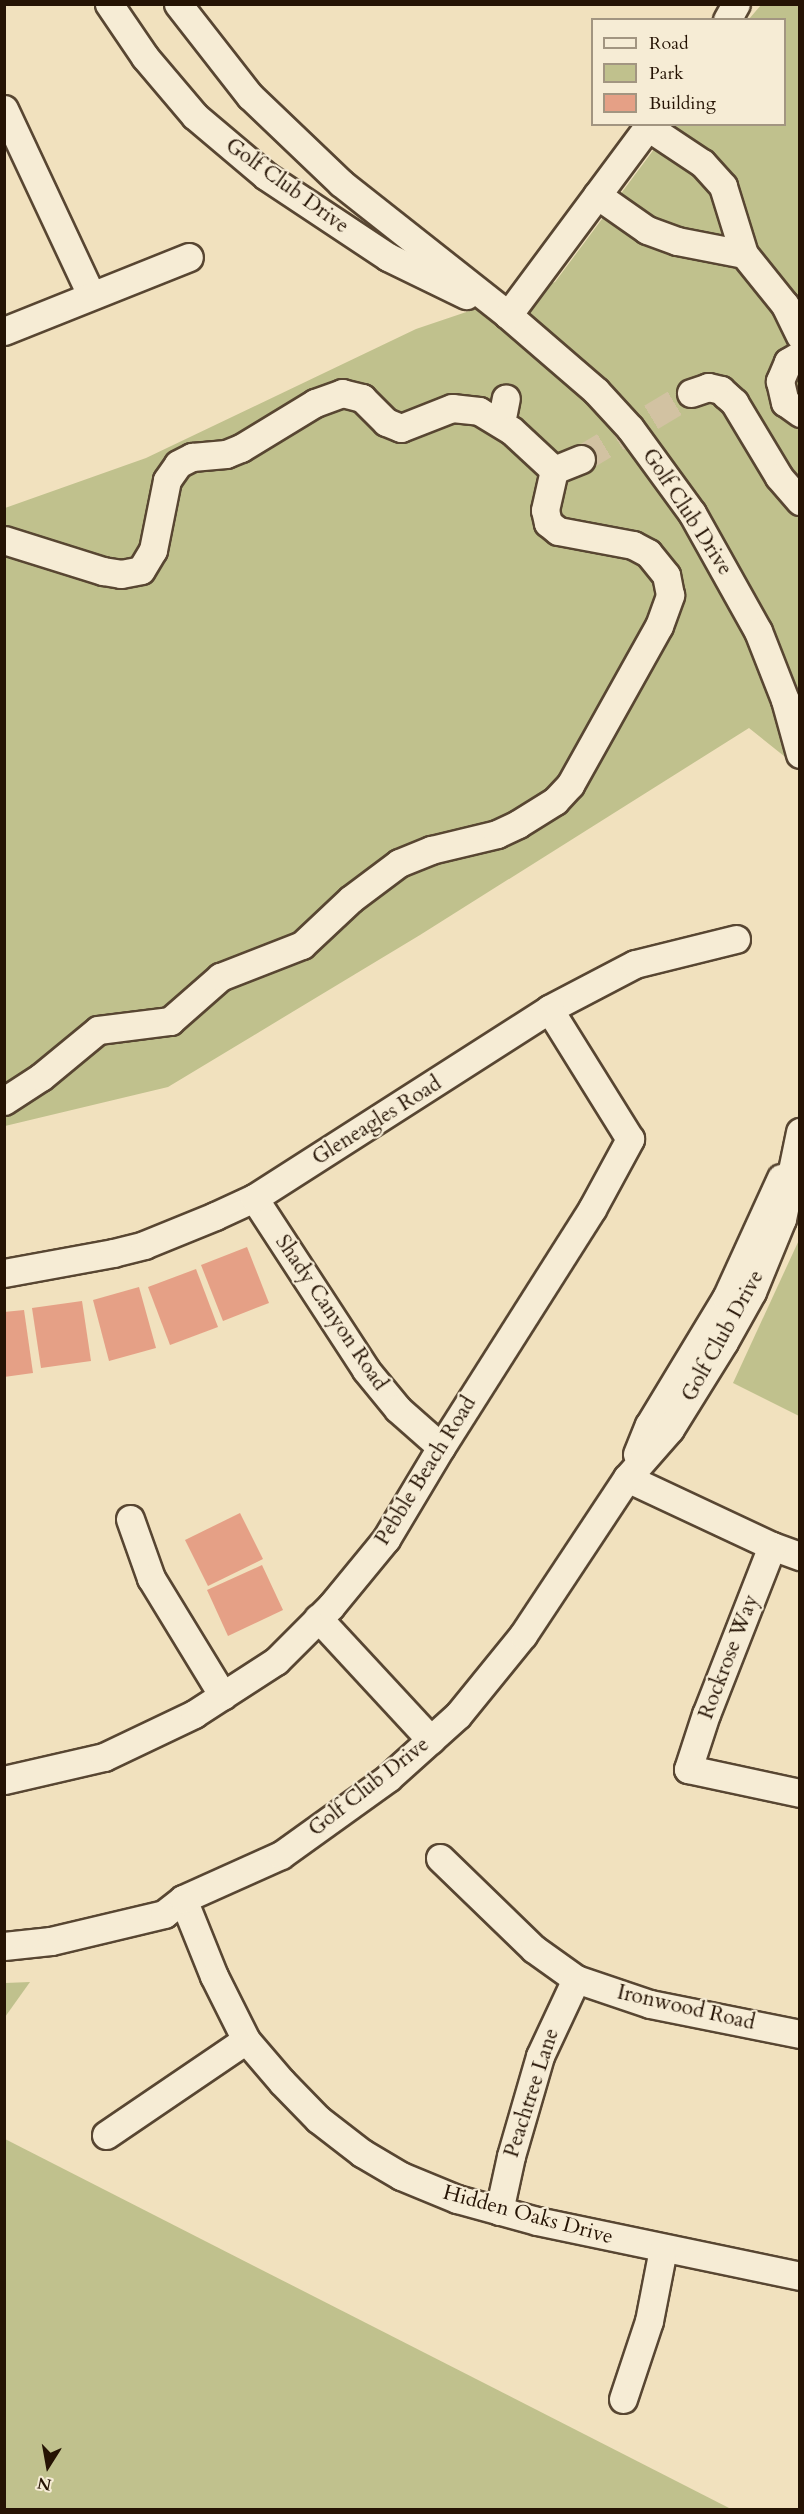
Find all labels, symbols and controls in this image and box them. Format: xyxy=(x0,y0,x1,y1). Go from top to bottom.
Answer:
legend xyxy=(591,18,786,126)
text: Road xyxy=(649,31,689,56)
text: Park xyxy=(649,61,684,86)
text: Building xyxy=(649,91,716,116)
street label: Golf Club Drive xyxy=(221,133,353,239)
street label: Golf Club Drive xyxy=(637,444,737,580)
street label: Gleneagles Road xyxy=(308,1071,446,1171)
street label: Shady Canyon Road xyxy=(270,1230,392,1396)
street label: Golf Club Drive xyxy=(677,1266,769,1406)
street label: Pebble Beach Road xyxy=(370,1392,482,1550)
street label: Rockrose Way xyxy=(694,1591,764,1723)
street label: Golf Club Drive xyxy=(304,1732,434,1842)
street label: Ironwood Road xyxy=(615,1980,757,2036)
street label: Peachtree Lane xyxy=(499,2025,565,2161)
street label: Hidden Oaks Drive xyxy=(440,2180,616,2250)
north arrow xyxy=(18,2436,78,2496)
text: N xyxy=(36,2472,53,2496)

